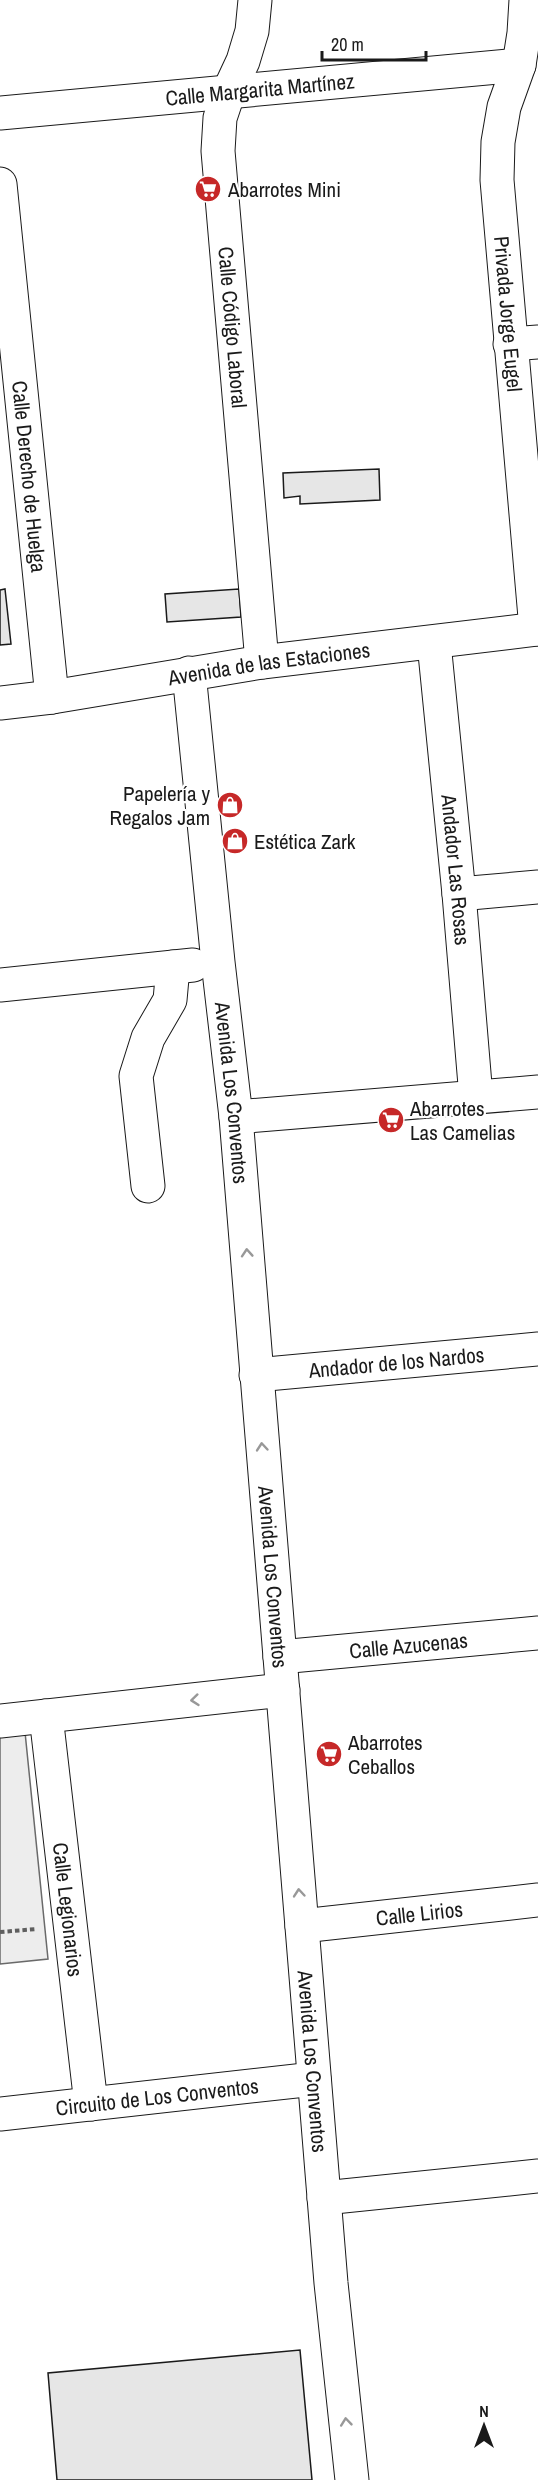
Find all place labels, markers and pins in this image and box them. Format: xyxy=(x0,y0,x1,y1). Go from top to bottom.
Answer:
supermarket icon: Abarrotes Mini xyxy=(193,174,223,204)
place label: Abarrotes Mini xyxy=(227,175,341,204)
place label: Papelería y Regalos Jam xyxy=(110,779,210,832)
shop icon: Papelería y Regalos Jam xyxy=(215,790,245,820)
shop icon: Estética Zark xyxy=(220,826,250,856)
place label: Estética Zark xyxy=(254,827,356,856)
place label: Abarrotes Las Camelias xyxy=(409,1094,515,1147)
supermarket icon: Abarrotes Las Camelias xyxy=(376,1105,406,1135)
place label: Abarrotes Ceballos xyxy=(347,1728,423,1781)
supermarket icon: Abarrotes Ceballos xyxy=(314,1739,344,1769)

